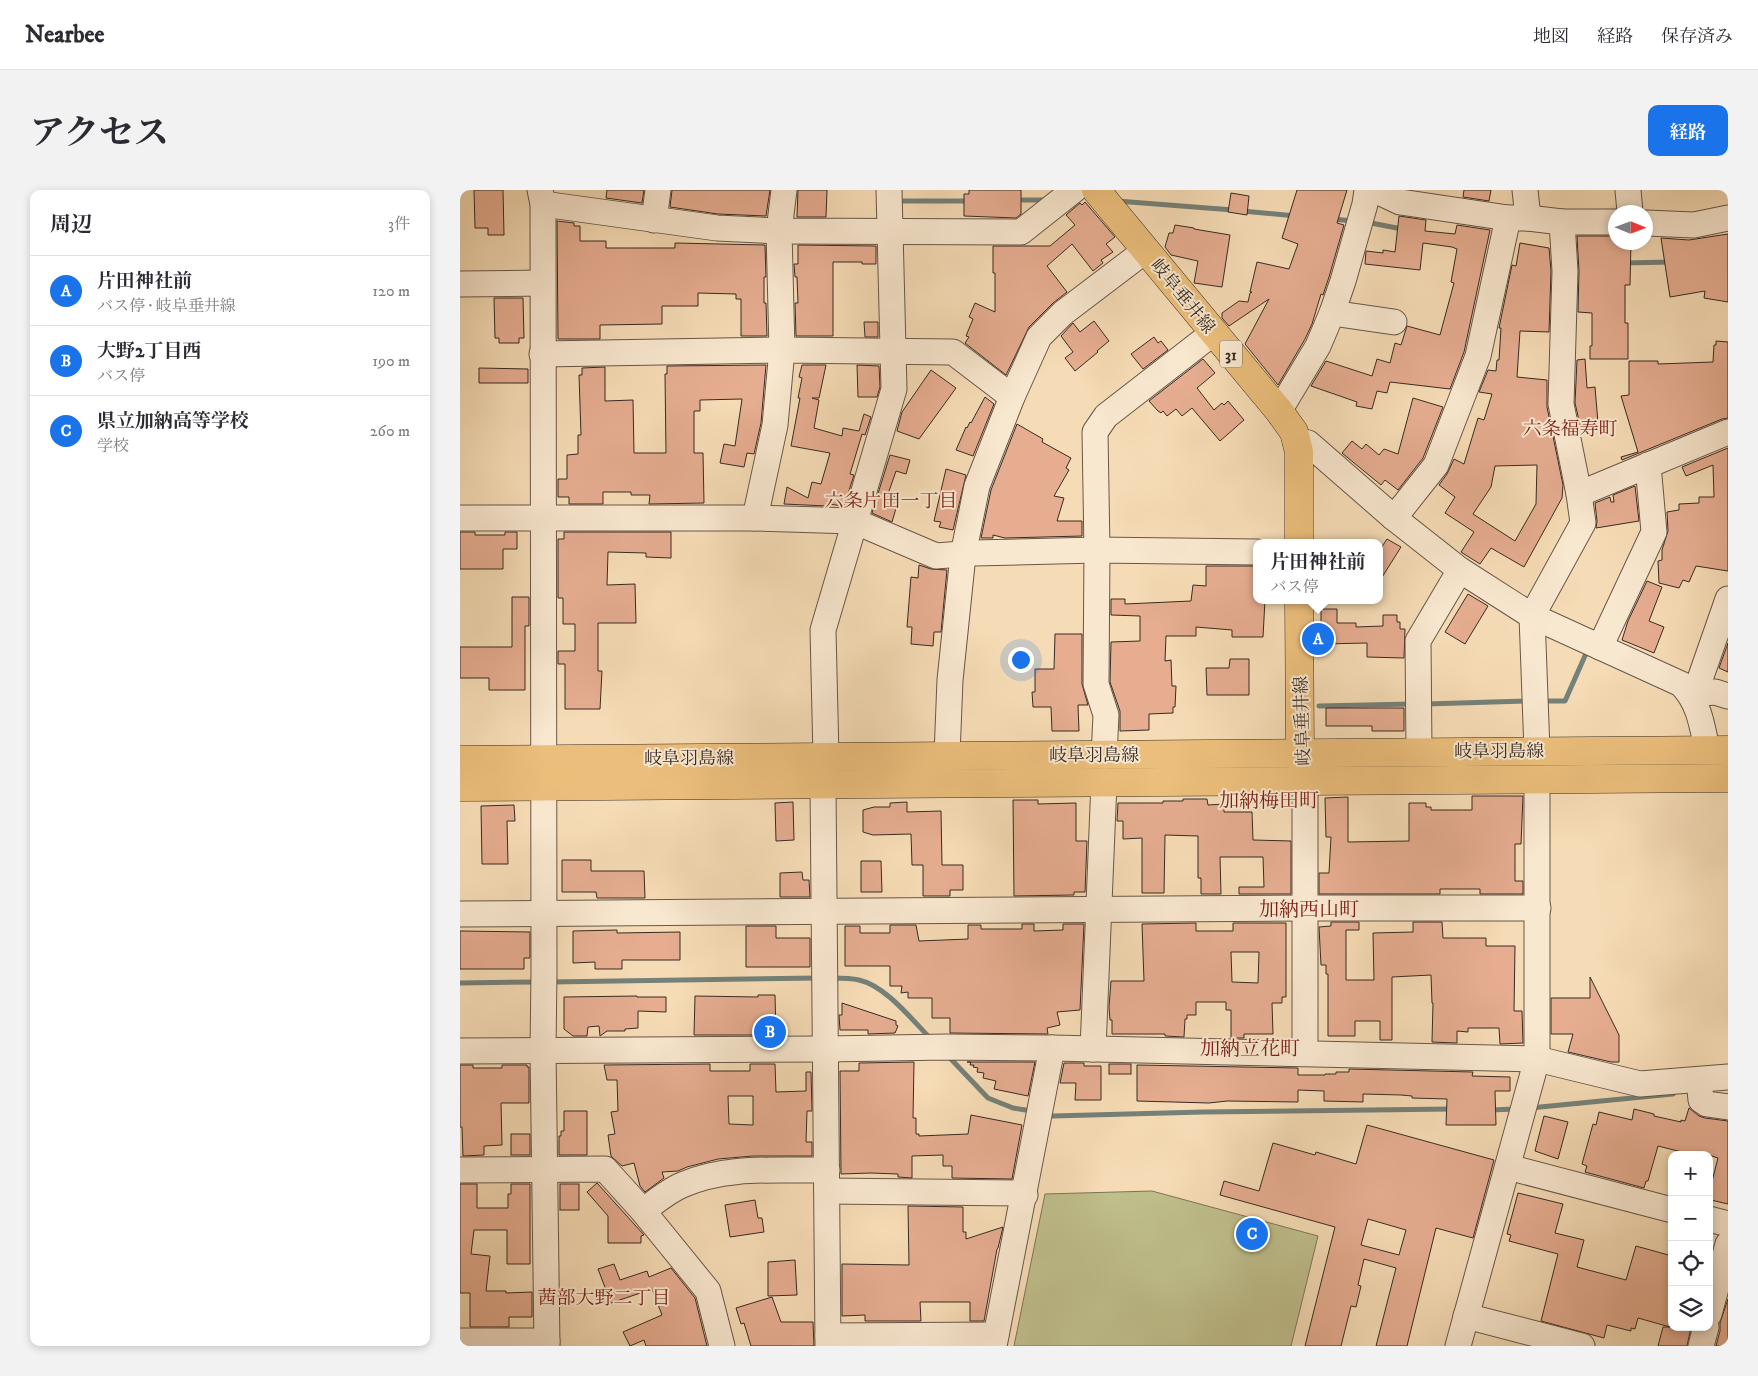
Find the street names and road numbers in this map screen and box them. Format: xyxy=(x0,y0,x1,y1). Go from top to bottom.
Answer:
street label: 岐阜垂井線 xyxy=(1145,255,1219,339)
road number: 31 xyxy=(1220,340,1242,368)
street label: 岐阜垂井線 xyxy=(1290,676,1316,766)
street label: 岐阜羽島線 xyxy=(1454,741,1544,763)
street label: 岐阜羽島線 xyxy=(1049,745,1139,767)
street label: 岐阜羽島線 xyxy=(644,748,734,770)

